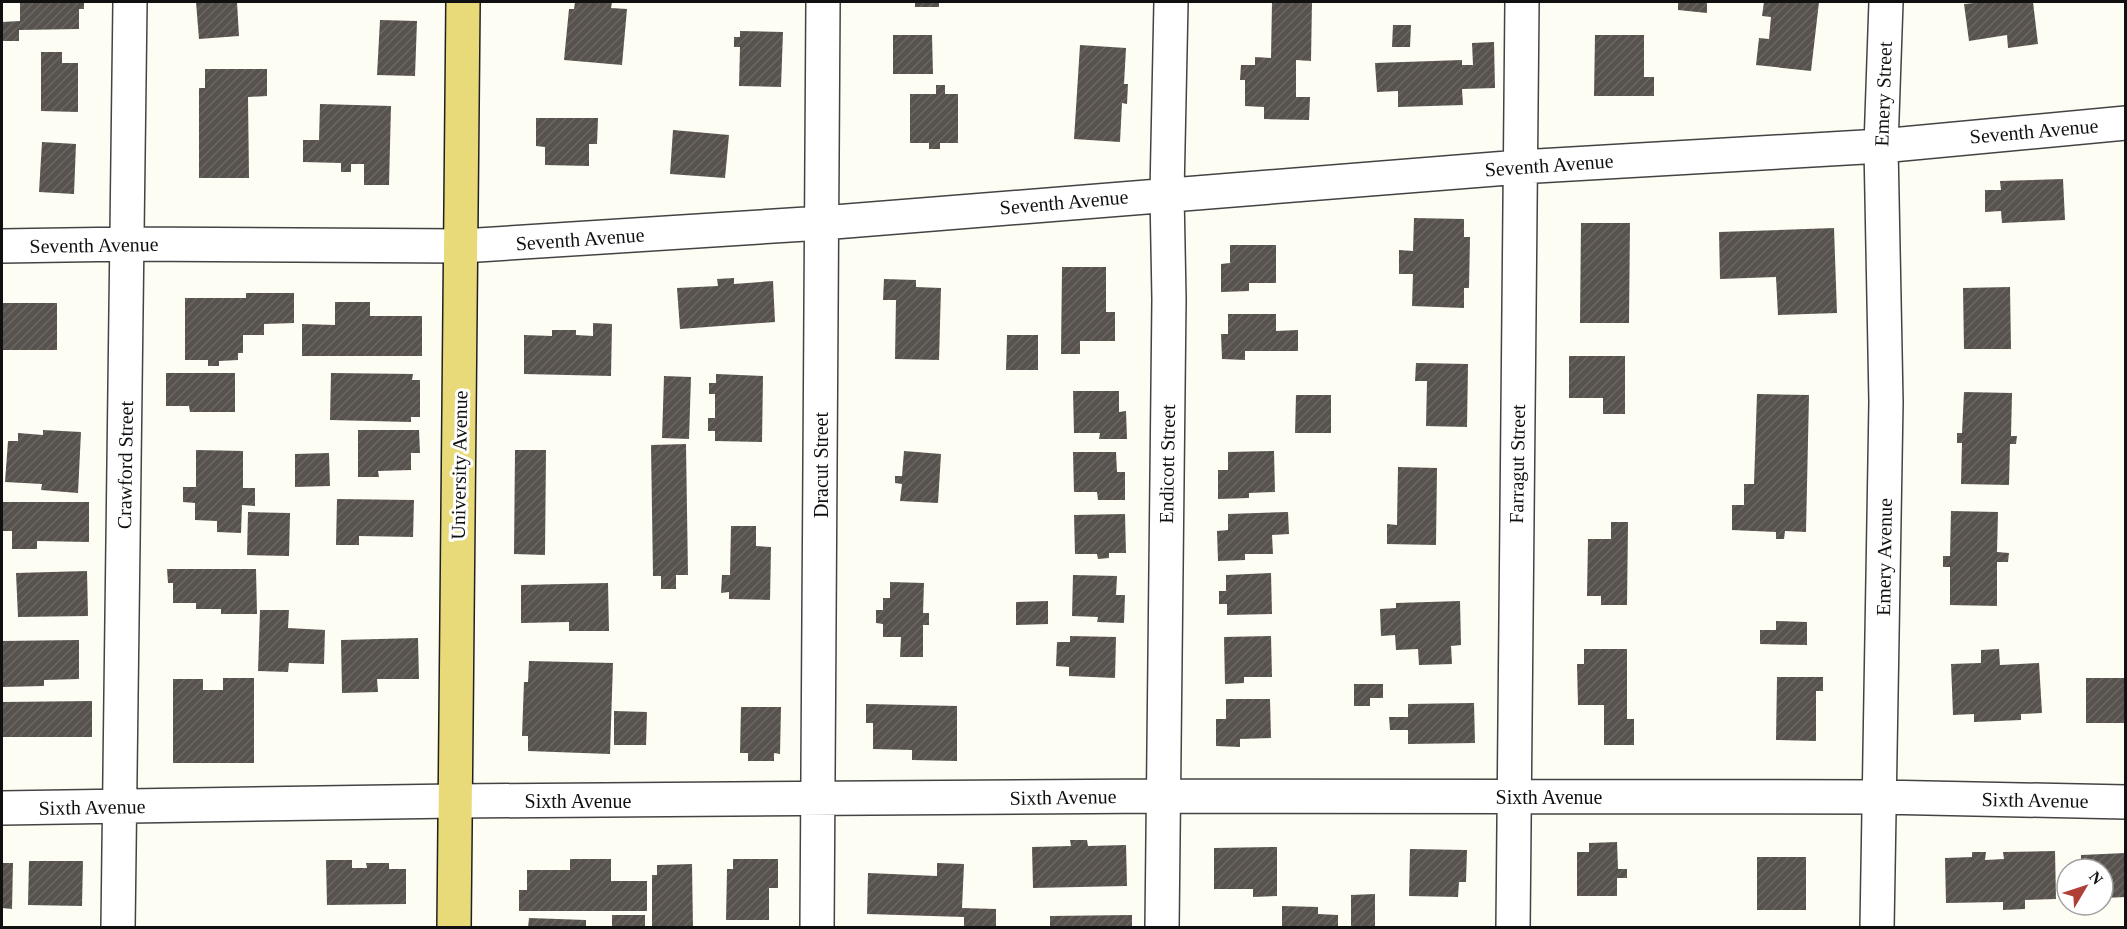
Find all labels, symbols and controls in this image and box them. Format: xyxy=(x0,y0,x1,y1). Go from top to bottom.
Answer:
street label: Emery Street xyxy=(1870,41,1897,147)
street label: Seventh Avenue xyxy=(1969,114,2099,148)
street label: Seventh Avenue xyxy=(1484,150,1614,180)
street label: Seventh Avenue xyxy=(999,185,1129,219)
street label: Seventh Avenue xyxy=(515,224,645,254)
street label: Seventh Avenue xyxy=(29,233,159,257)
street label: University Avenue xyxy=(447,390,472,540)
street label: Crawford Street xyxy=(113,400,137,529)
street label: Endicott Street xyxy=(1155,404,1179,524)
street label: Farragut Street xyxy=(1505,404,1530,524)
street label: Dracut Street xyxy=(810,412,832,518)
street label: Emery Avenue xyxy=(1872,498,1897,616)
street label: Sixth Avenue xyxy=(1009,785,1117,809)
street label: Sixth Avenue xyxy=(1496,786,1603,808)
street label: Sixth Avenue xyxy=(1981,788,2089,812)
street label: Sixth Avenue xyxy=(525,790,632,812)
street label: Sixth Avenue xyxy=(38,795,146,819)
north arrow xyxy=(2055,857,2115,917)
text: N xyxy=(2086,868,2107,888)

